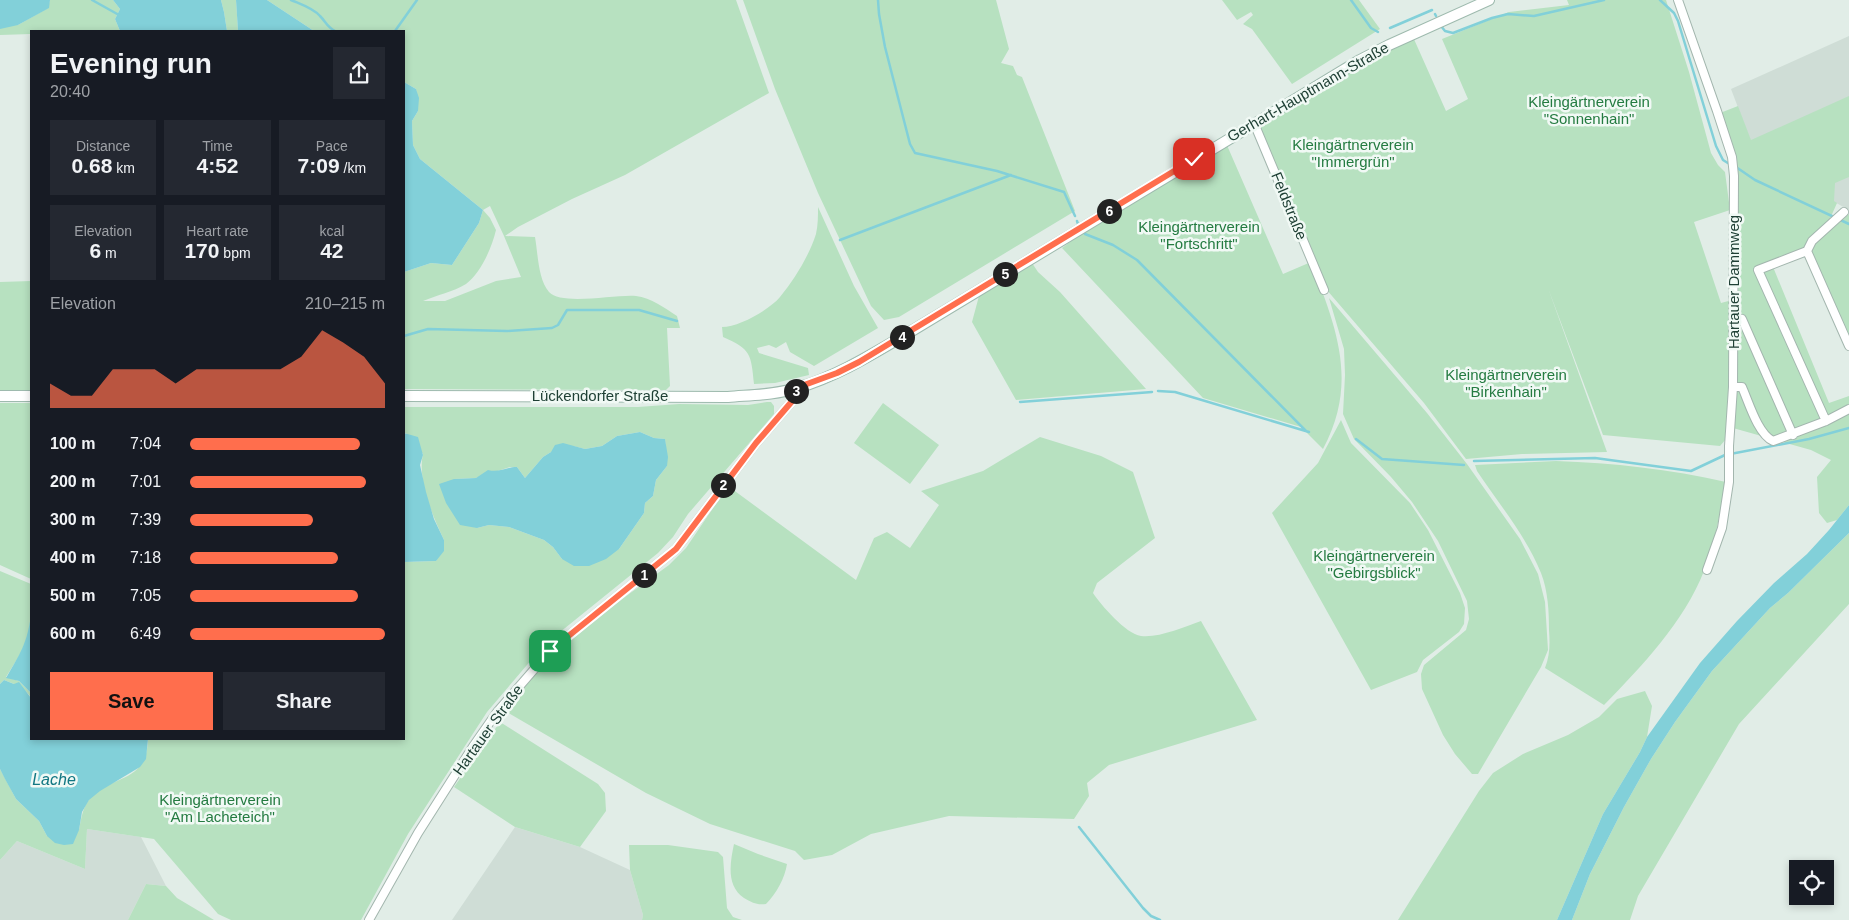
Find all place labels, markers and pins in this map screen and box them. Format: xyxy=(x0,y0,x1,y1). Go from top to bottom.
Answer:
pin xyxy=(1173,138,1215,180)
pin: 6 xyxy=(1096,198,1122,224)
pin: 5 xyxy=(992,262,1018,286)
pin: 4 xyxy=(890,324,914,350)
pin: 3 xyxy=(784,378,808,404)
pin: 2 xyxy=(710,472,736,498)
pin: 1 xyxy=(632,562,656,588)
pin xyxy=(529,630,571,672)

